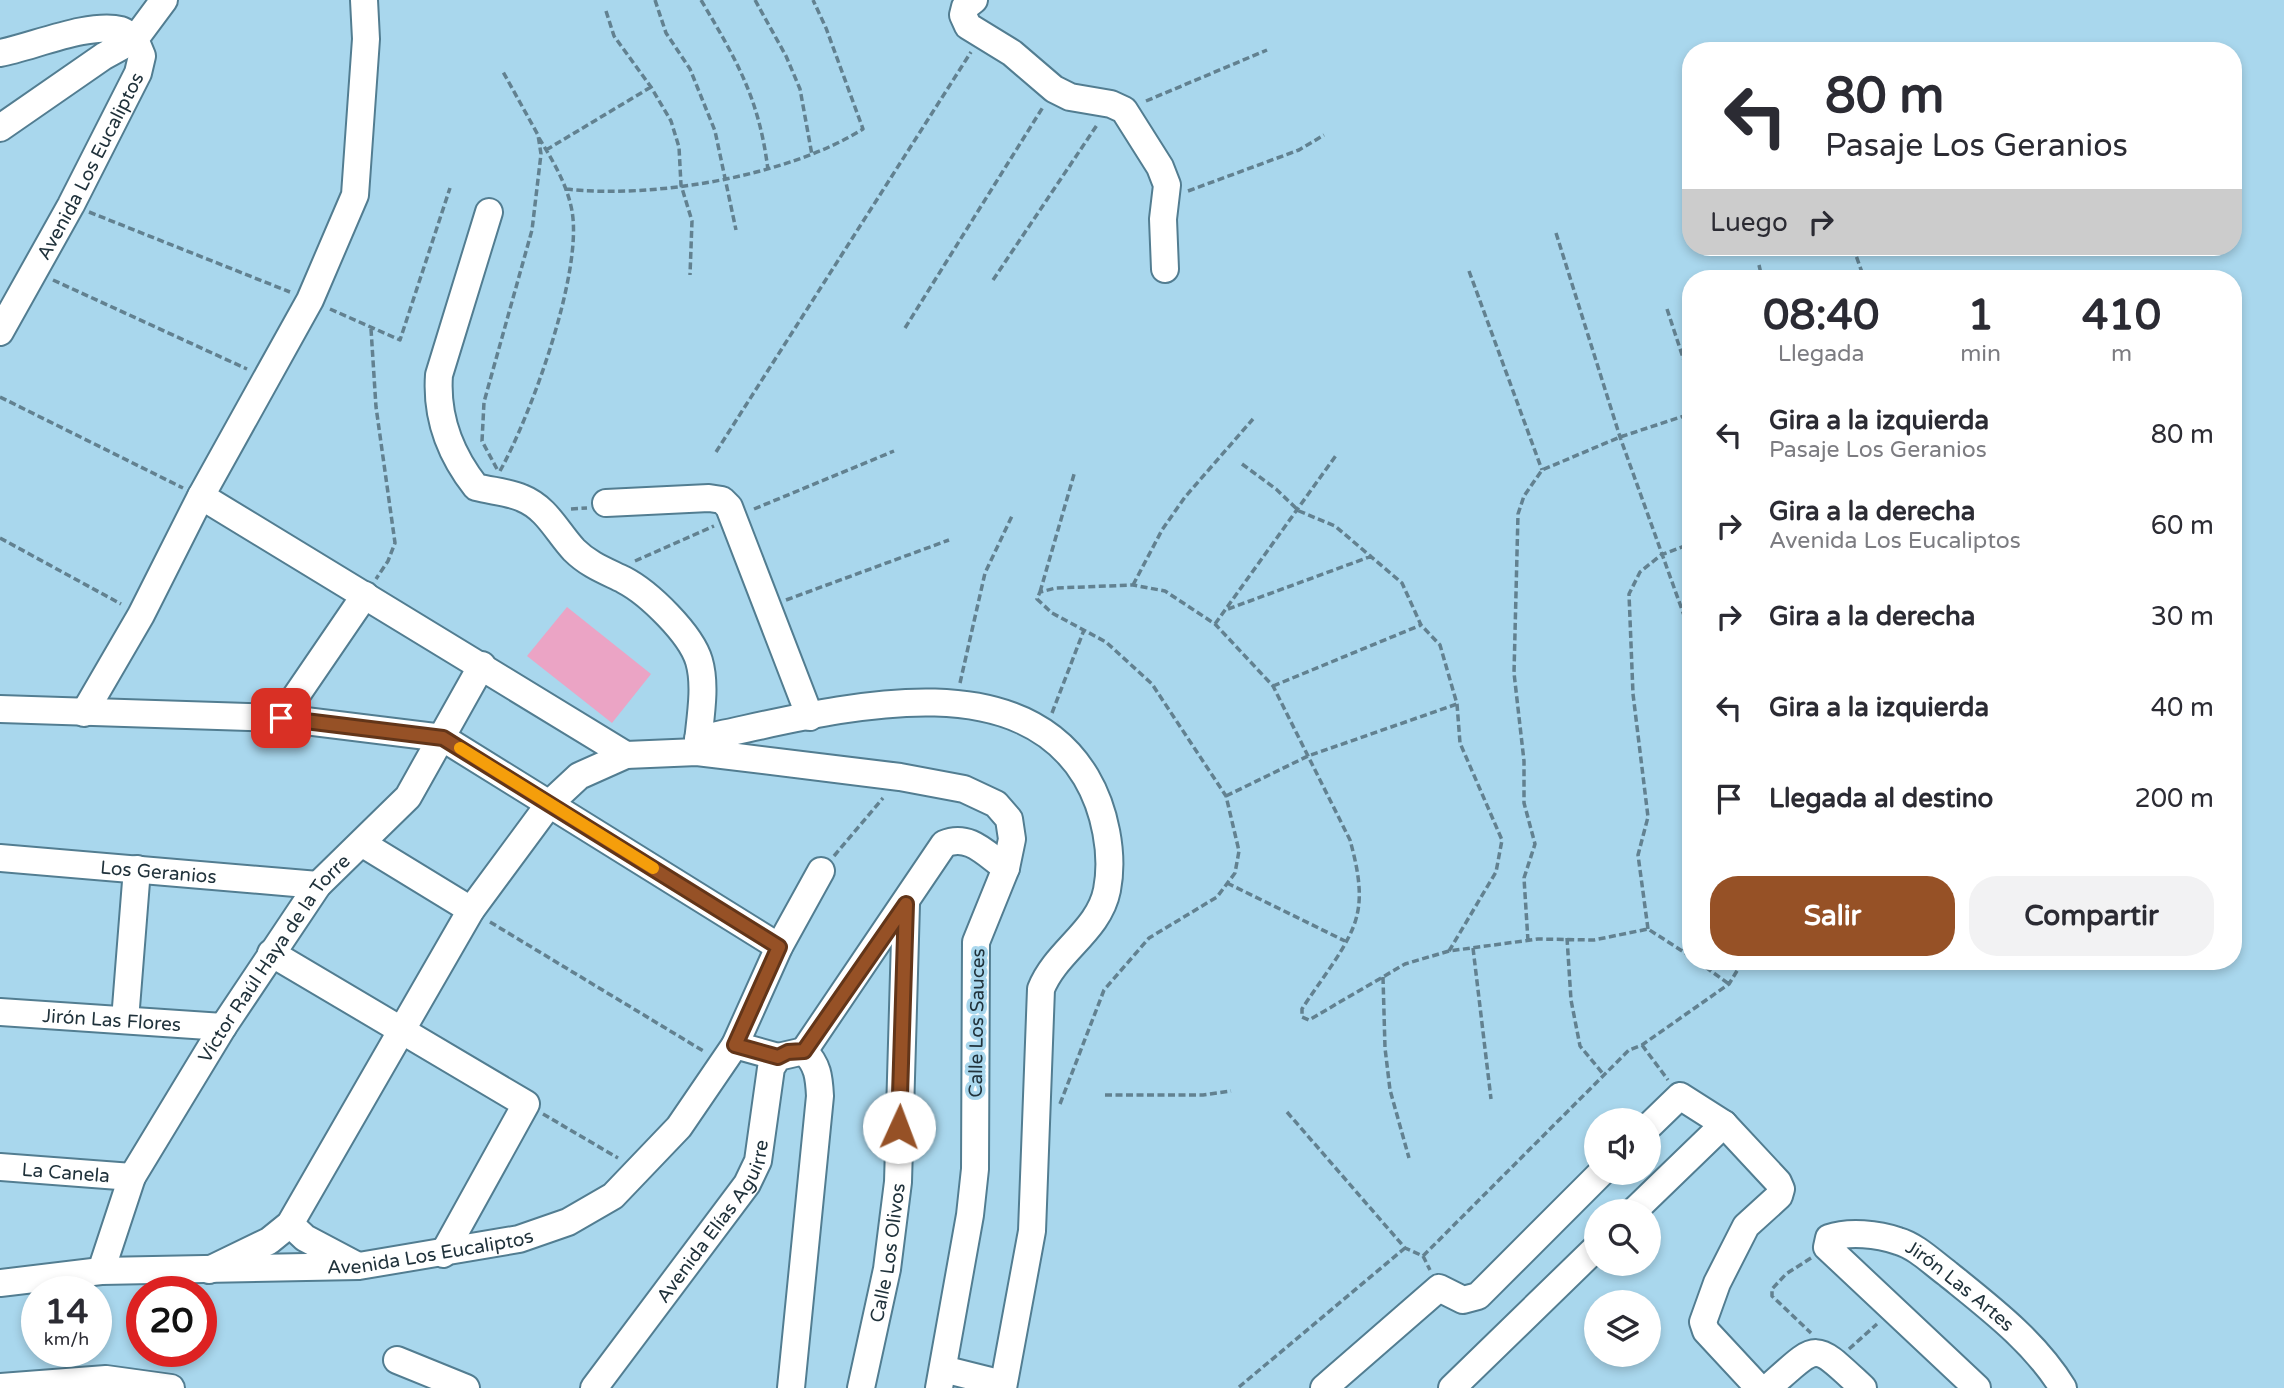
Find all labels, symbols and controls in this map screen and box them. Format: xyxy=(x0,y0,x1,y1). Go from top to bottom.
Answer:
text: 80 m xyxy=(1825,67,1944,126)
street label: Avenida Los Eucaliptos xyxy=(33,69,149,264)
icon: left xyxy=(1710,70,1801,161)
text: Pasaje Los Geranios xyxy=(1825,127,2128,165)
icon: right xyxy=(1802,203,1840,241)
text: Luego xyxy=(1710,207,1788,238)
text: 08:40 xyxy=(1763,290,1879,341)
text: 1 xyxy=(1967,290,1994,341)
text: 410 xyxy=(2082,290,2161,341)
text: Llegada xyxy=(1778,340,1865,368)
text: min xyxy=(1960,340,2001,368)
text: m xyxy=(2111,340,2132,368)
text: Gira a la izquierda xyxy=(1769,405,1989,436)
icon: left xyxy=(1710,416,1748,454)
text: 80 m xyxy=(2151,419,2214,450)
text: Pasaje Los Geranios xyxy=(1769,436,1987,464)
text: Gira a la derecha xyxy=(1769,496,1975,527)
icon: right xyxy=(1710,507,1748,545)
text: 60 m xyxy=(2151,510,2214,541)
text: Avenida Los Eucaliptos xyxy=(1769,527,2021,555)
icon: right xyxy=(1710,598,1748,636)
text: Gira a la derecha xyxy=(1769,601,1975,632)
text: 30 m xyxy=(2151,601,2214,632)
pin xyxy=(251,688,311,748)
icon: left xyxy=(1710,689,1748,727)
text: Gira a la izquierda xyxy=(1769,692,1989,723)
text: 40 m xyxy=(2151,692,2214,723)
icon: arrive xyxy=(262,699,300,737)
icon: arrive xyxy=(1710,780,1748,818)
text: Llegada al destino xyxy=(1769,783,1993,814)
text: 200 m xyxy=(2134,783,2214,814)
street label: Víctor Raúl Haya de la Torre xyxy=(194,850,355,1067)
street label: Los Geranios xyxy=(99,857,217,888)
button: Salir xyxy=(1710,876,1955,956)
button: Compartir xyxy=(1969,876,2214,956)
street label: Calle Los Sauces xyxy=(965,948,989,1098)
street label: Jirón Las Flores xyxy=(42,1005,182,1036)
position arrow xyxy=(862,1090,936,1164)
map controls xyxy=(1584,1108,1661,1367)
button: sound xyxy=(1584,1108,1661,1185)
street label: Avenida Elías Aguirre xyxy=(652,1138,773,1307)
street label: La Canela xyxy=(21,1159,111,1187)
street label: Calle Los Olivos xyxy=(866,1182,910,1325)
button: search xyxy=(1584,1199,1661,1276)
street label: Avenida Los Eucaliptos xyxy=(327,1225,536,1279)
street label: Jirón Las Artes xyxy=(1902,1236,2018,1336)
speed limit sign: 20 xyxy=(126,1276,217,1367)
button: layers xyxy=(1584,1290,1661,1367)
text: 14 xyxy=(45,1291,88,1333)
text: km/h xyxy=(44,1328,89,1350)

